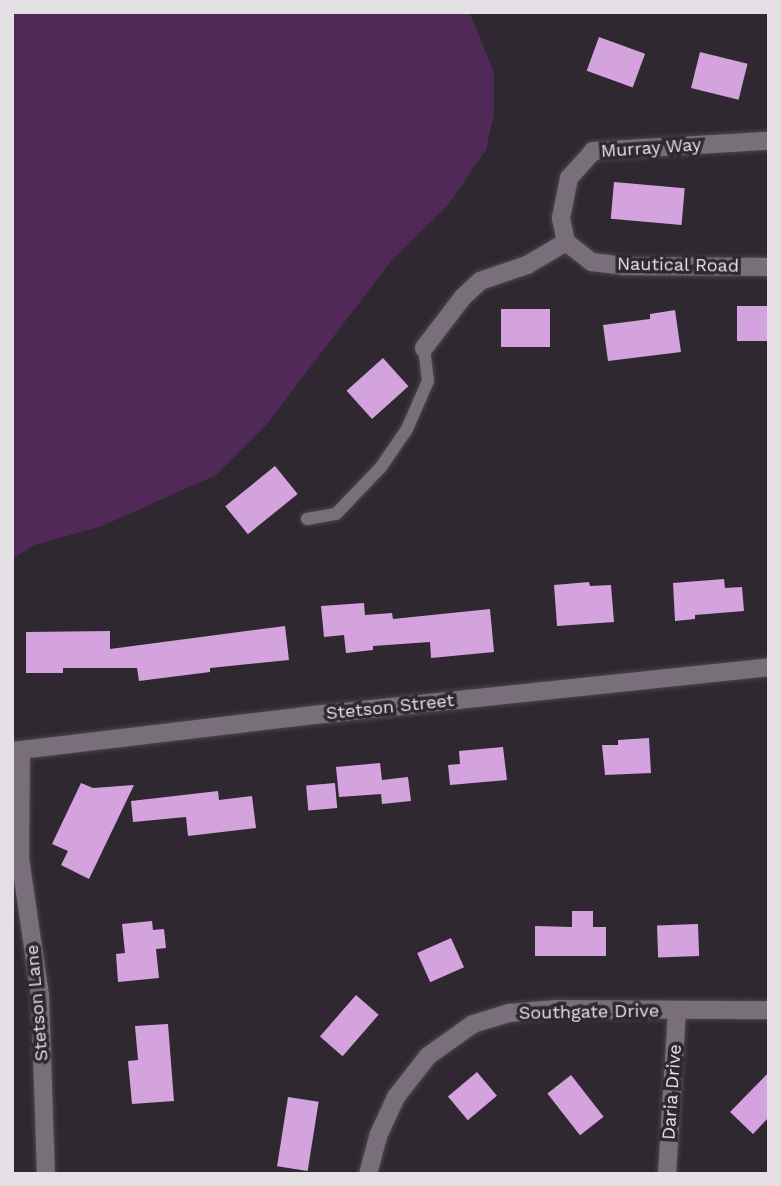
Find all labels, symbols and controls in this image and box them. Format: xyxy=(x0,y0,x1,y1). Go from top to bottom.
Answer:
street label: Murray Way xyxy=(600,134,702,162)
street label: Nautical Road xyxy=(617,253,739,277)
street label: Stetson Street xyxy=(325,690,455,724)
street label: Stetson Lane xyxy=(21,944,53,1062)
street label: Southgate Drive xyxy=(519,1000,659,1024)
street label: Daria Drive xyxy=(658,1043,686,1141)

